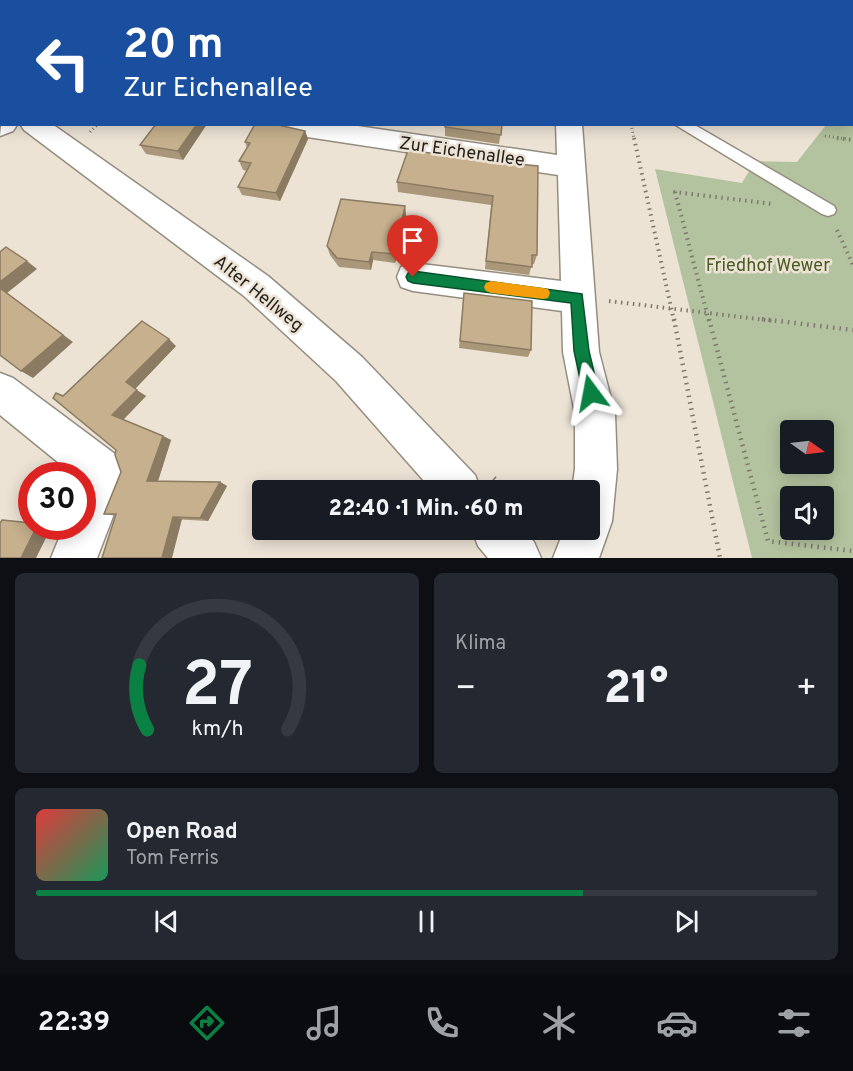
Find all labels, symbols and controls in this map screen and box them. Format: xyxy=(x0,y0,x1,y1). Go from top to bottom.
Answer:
text: 20 m xyxy=(123,20,224,73)
icon: left xyxy=(24,24,102,102)
text: Zur Eichenallee xyxy=(123,72,313,106)
street label: Zur Eichenallee xyxy=(398,132,526,173)
pin xyxy=(387,215,438,277)
icon: arrive xyxy=(396,224,429,257)
street label: Alter Hellweg xyxy=(208,251,308,337)
park label: Friedhof Wewer xyxy=(706,255,830,278)
position arrow xyxy=(559,361,623,425)
north arrow xyxy=(780,420,834,474)
map controls xyxy=(780,420,834,540)
speed limit sign: 30 xyxy=(18,462,96,540)
button: sound xyxy=(780,486,834,540)
text: 22:40 · 1 Min. · 60 m xyxy=(329,496,523,523)
text: Klima xyxy=(455,631,506,657)
text: 27 xyxy=(181,649,253,728)
text: 21° xyxy=(604,662,668,719)
text: − xyxy=(455,669,476,711)
text: + xyxy=(796,669,817,711)
text: km/h xyxy=(191,716,243,743)
text: Open Road xyxy=(126,819,238,846)
text: Tom Ferris xyxy=(126,846,219,872)
icon: previous xyxy=(150,905,183,938)
icon: pause xyxy=(410,905,443,938)
icon: next xyxy=(670,905,703,938)
icon: directions xyxy=(186,1002,228,1044)
icon: music xyxy=(303,1002,345,1044)
icon: phone xyxy=(421,1002,463,1044)
icon: climate xyxy=(538,1002,580,1044)
icon: car xyxy=(656,1002,698,1044)
icon: filters xyxy=(773,1002,815,1044)
text: 22:39 xyxy=(38,1006,110,1040)

